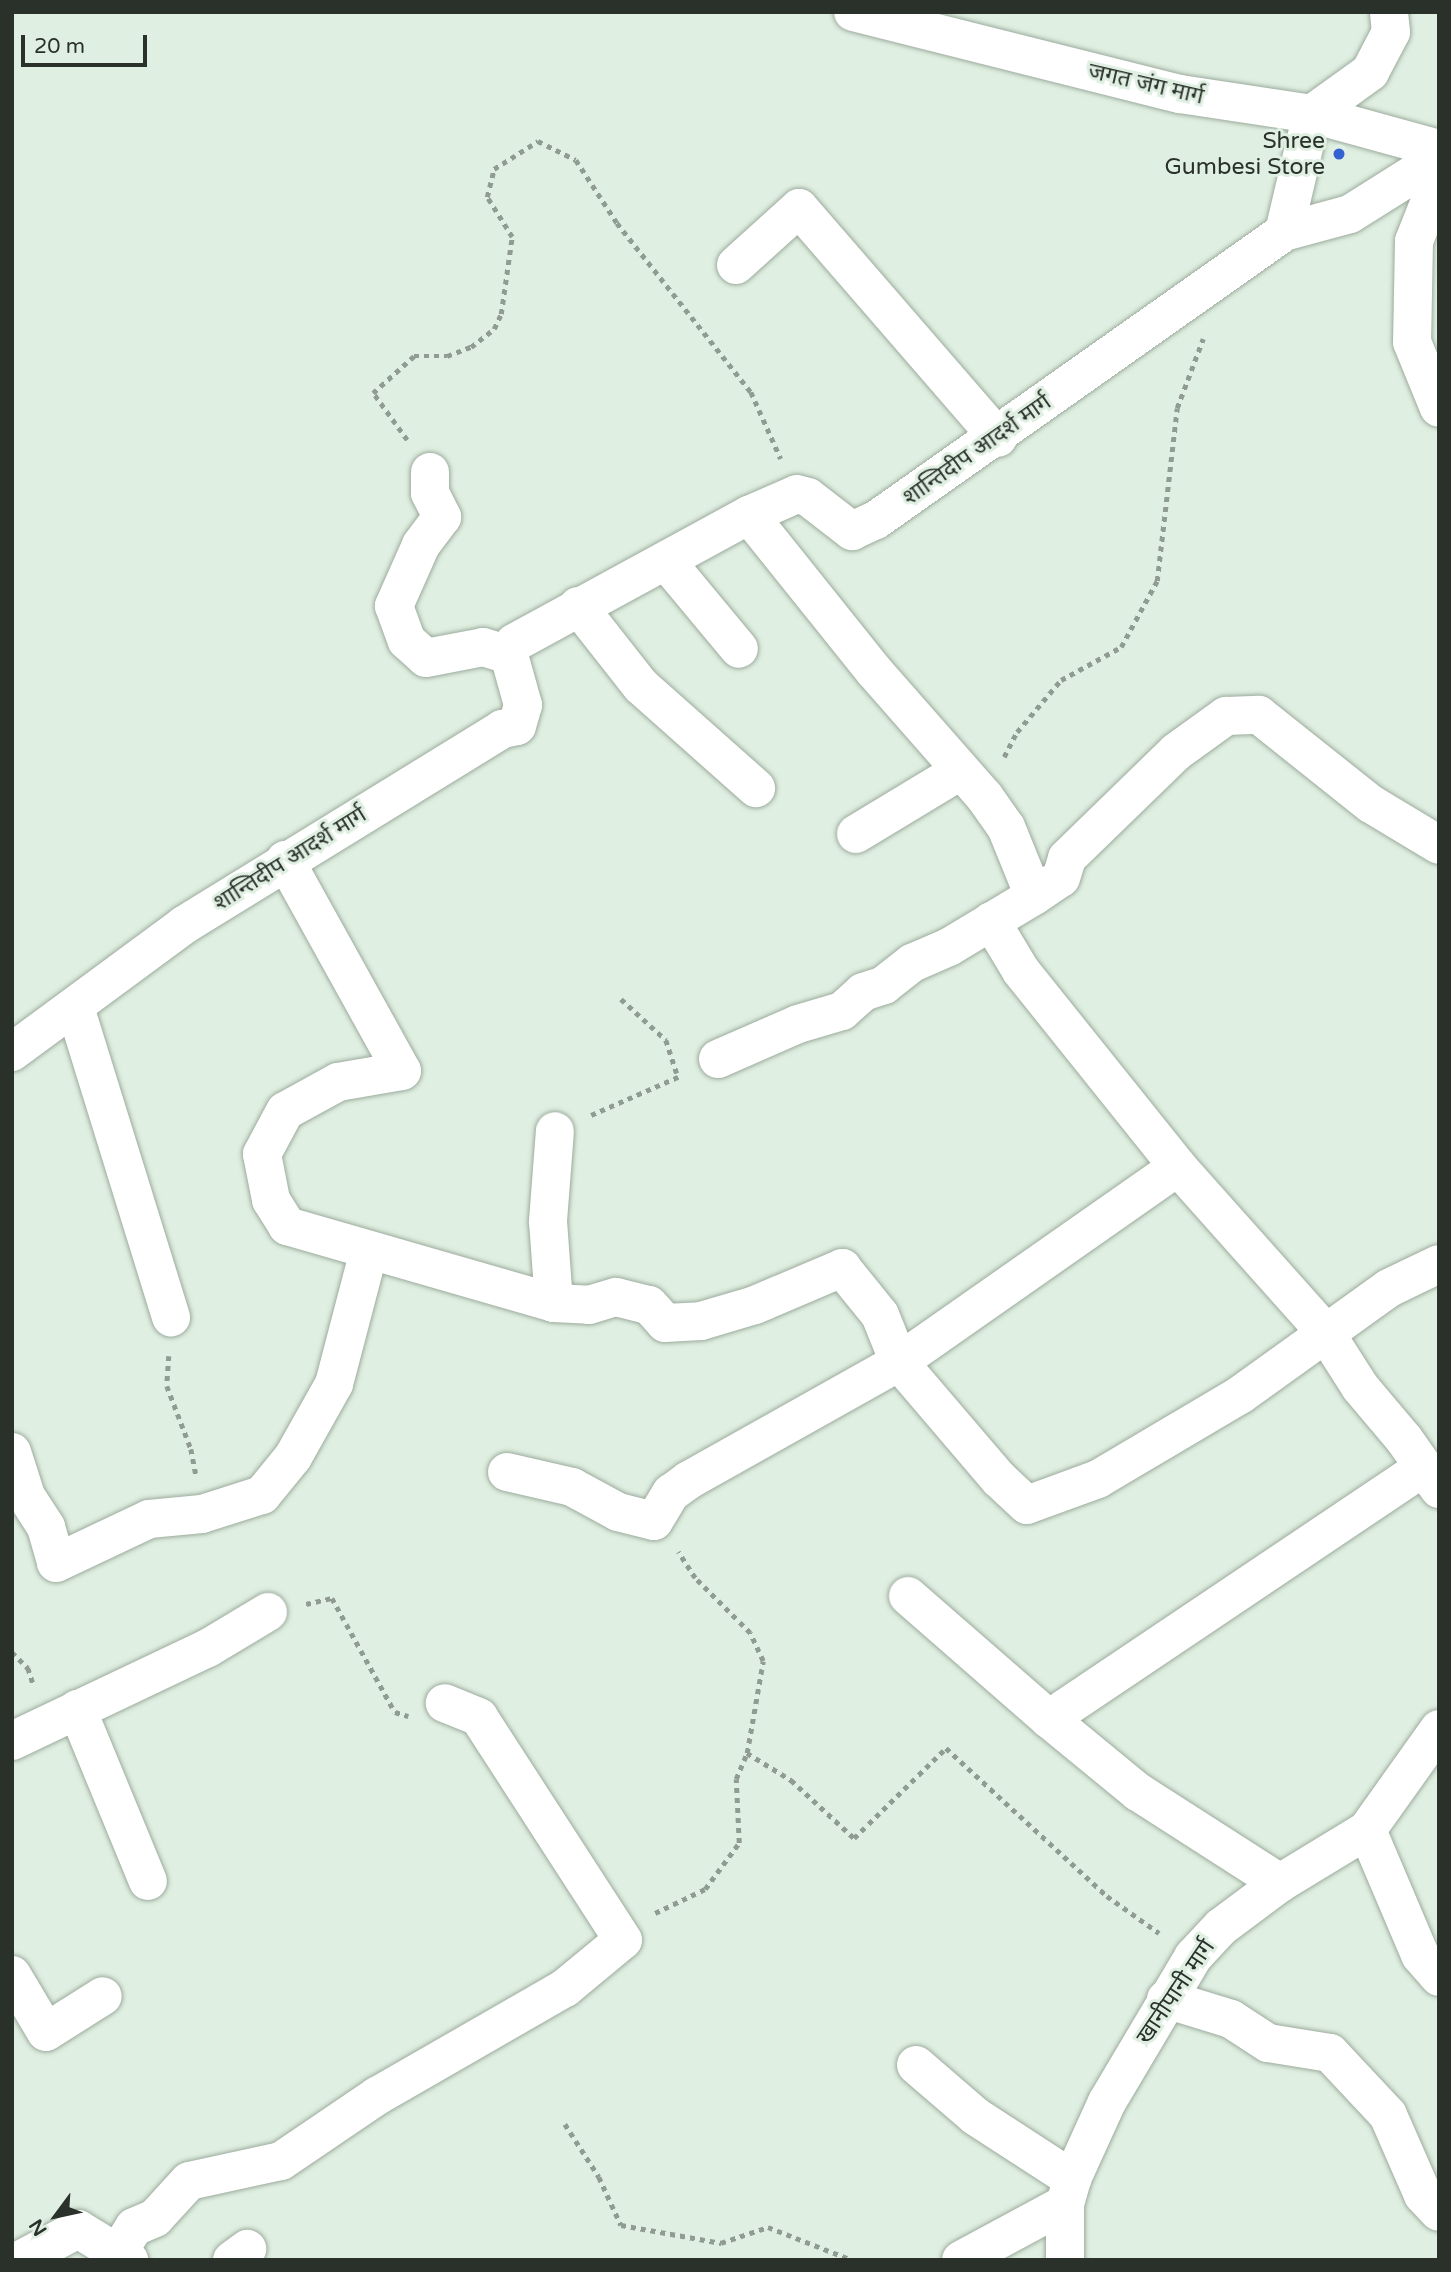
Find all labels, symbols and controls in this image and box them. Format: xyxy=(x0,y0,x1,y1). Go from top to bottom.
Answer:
scale bar xyxy=(24,21,150,65)
text: 20 m xyxy=(34,34,85,59)
street label: जगत जंग मार्ग xyxy=(1086,57,1206,111)
place label: Shree Gumbesi Store xyxy=(1164,127,1325,181)
marker: Shree Gumbesi Store xyxy=(1331,146,1347,162)
street label: शान्तिदीप आदर्श मार्ग xyxy=(897,389,1057,511)
street label: शान्तिदीप आदर्श मार्ग xyxy=(208,801,372,917)
street label: खानीपानी मार्ग xyxy=(1131,1935,1221,2049)
north arrow xyxy=(21,2181,91,2251)
text: N xyxy=(25,2215,52,2240)

